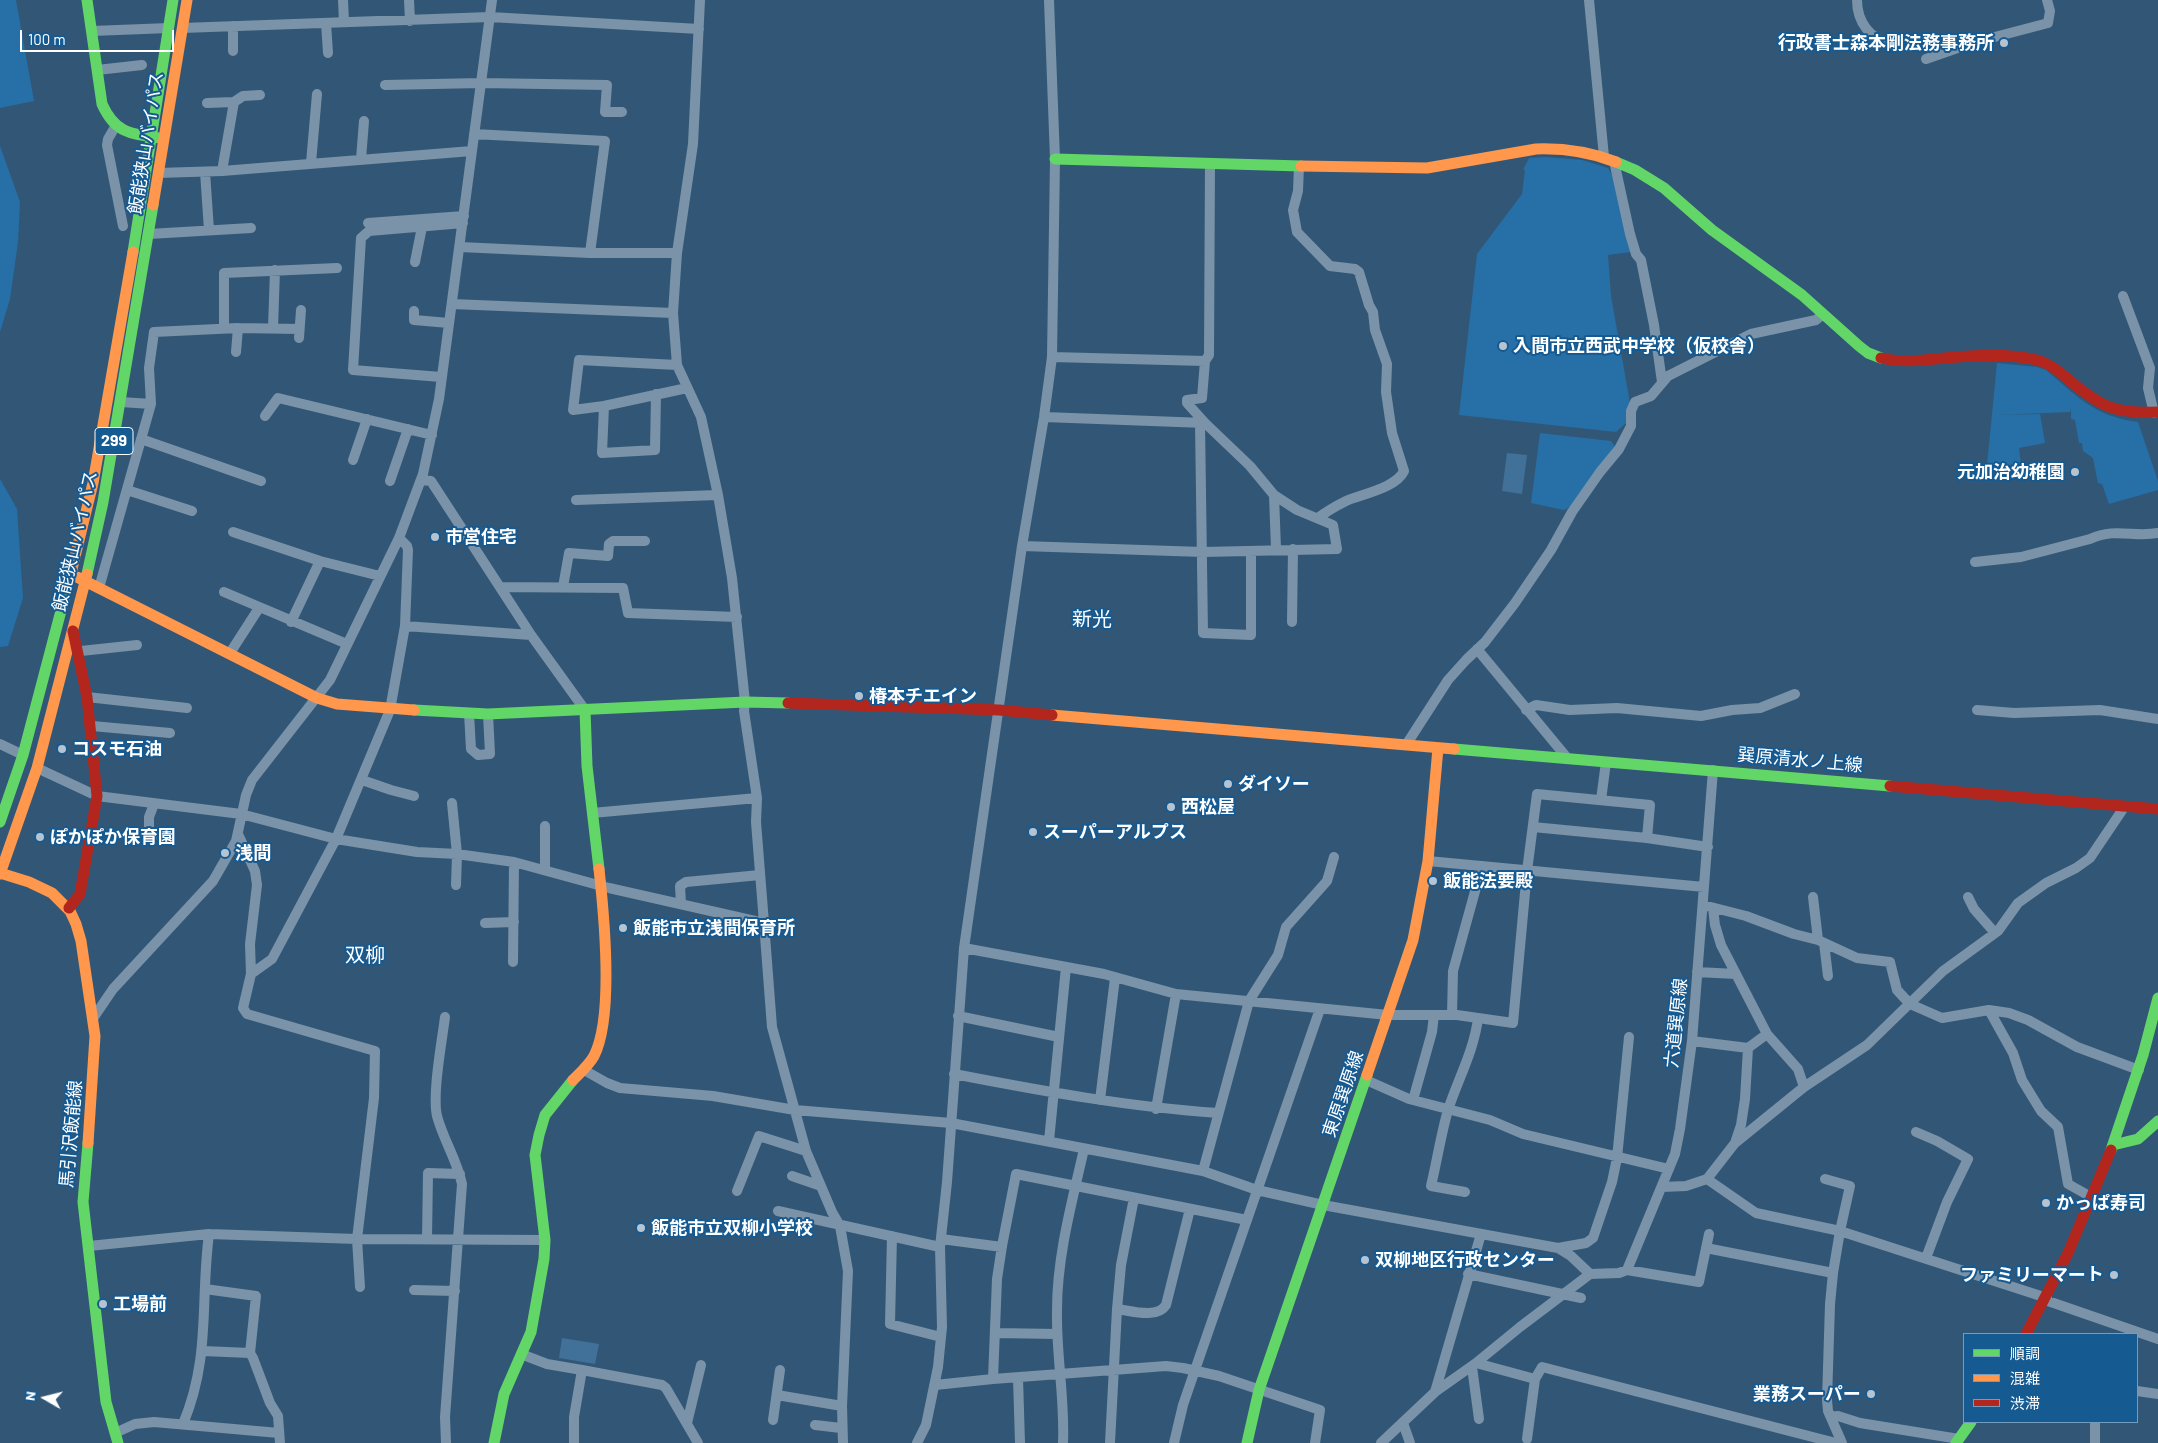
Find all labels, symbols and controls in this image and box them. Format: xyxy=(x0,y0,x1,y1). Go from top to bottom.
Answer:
scale bar xyxy=(22,20,176,52)
text: 100 m xyxy=(28,30,66,48)
place label: 行政書士森本剛法務事務所 xyxy=(1778,32,1994,54)
marker: 行政書士森本剛法務事務所 xyxy=(1998,37,2010,49)
street label: 飯能狭山バイパス xyxy=(124,70,168,216)
place label: 入間市立西武中学校（仮校舎） xyxy=(1513,335,1765,357)
marker: 入間市立西武中学校（仮校舎） xyxy=(1497,340,1509,352)
road number: 299 xyxy=(95,428,133,454)
place label: 元加治幼稚園 xyxy=(1957,461,2065,483)
marker: 元加治幼稚園 xyxy=(2069,466,2081,478)
street label: 飯能狭山バイパス xyxy=(48,468,102,614)
place label: 市営住宅 xyxy=(445,526,517,548)
marker: 市営住宅 xyxy=(429,531,441,543)
district label: 新光 xyxy=(1072,607,1112,631)
place label: 椿本チエイン xyxy=(869,685,977,707)
marker: 椿本チエイン xyxy=(853,690,865,702)
place label: コスモ石油 xyxy=(72,738,162,760)
marker: コスモ石油 xyxy=(56,743,68,755)
street label: 巽原清水ノ上線 xyxy=(1736,744,1864,776)
place label: ダイソー xyxy=(1238,773,1310,795)
marker: ダイソー xyxy=(1222,778,1234,790)
place label: 西松屋 xyxy=(1181,796,1235,818)
marker: 西松屋 xyxy=(1165,801,1177,813)
place label: スーパーアルプス xyxy=(1043,821,1187,843)
place label: ぽかぽか保育園 xyxy=(50,826,176,848)
marker: スーパーアルプス xyxy=(1027,826,1039,838)
marker: ぽかぽか保育園 xyxy=(34,831,46,843)
place label: 浅間 xyxy=(235,842,271,864)
marker: 浅間 xyxy=(219,847,231,859)
place label: 飯能法要殿 xyxy=(1443,870,1533,892)
marker: 飯能法要殿 xyxy=(1427,875,1439,887)
place label: 飯能市立浅間保育所 xyxy=(633,917,795,939)
marker: 飯能市立浅間保育所 xyxy=(617,922,629,934)
district label: 双柳 xyxy=(345,943,385,967)
street label: 六道巽原線 xyxy=(1661,977,1691,1069)
street label: 東原巽原線 xyxy=(1318,1048,1368,1140)
street label: 馬引沢飯能線 xyxy=(56,1079,86,1189)
place label: かっぱ寿司 xyxy=(2056,1192,2146,1214)
marker: かっぱ寿司 xyxy=(2040,1197,2052,1209)
place label: 飯能市立双柳小学校 xyxy=(651,1217,813,1239)
marker: 飯能市立双柳小学校 xyxy=(635,1222,647,1234)
place label: 双柳地区行政センター xyxy=(1375,1249,1555,1271)
marker: 双柳地区行政センター xyxy=(1359,1254,1371,1266)
place label: ファミリーマート xyxy=(1960,1264,2104,1286)
marker: ファミリーマート xyxy=(2108,1269,2120,1281)
place label: 工場前 xyxy=(113,1293,167,1315)
marker: 工場前 xyxy=(97,1298,109,1310)
legend xyxy=(1963,1333,2138,1423)
text: 順調 xyxy=(2010,1344,2040,1362)
text: 混雑 xyxy=(2010,1369,2040,1387)
north arrow xyxy=(20,1373,70,1423)
place label: 業務スーパー xyxy=(1753,1383,1861,1405)
marker: 業務スーパー xyxy=(1865,1388,1877,1400)
text: N xyxy=(21,1390,39,1402)
text: 渋滞 xyxy=(2010,1394,2040,1412)

